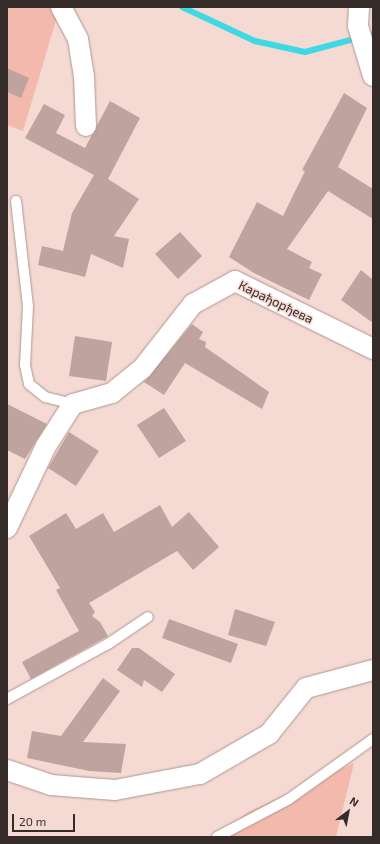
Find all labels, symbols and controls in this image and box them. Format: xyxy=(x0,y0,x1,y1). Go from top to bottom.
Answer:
street label: Карађорђева xyxy=(236,277,316,327)
north arrow xyxy=(328,792,368,832)
text: N xyxy=(348,794,361,809)
scale bar xyxy=(14,806,77,832)
text: 20 m xyxy=(19,814,46,828)

